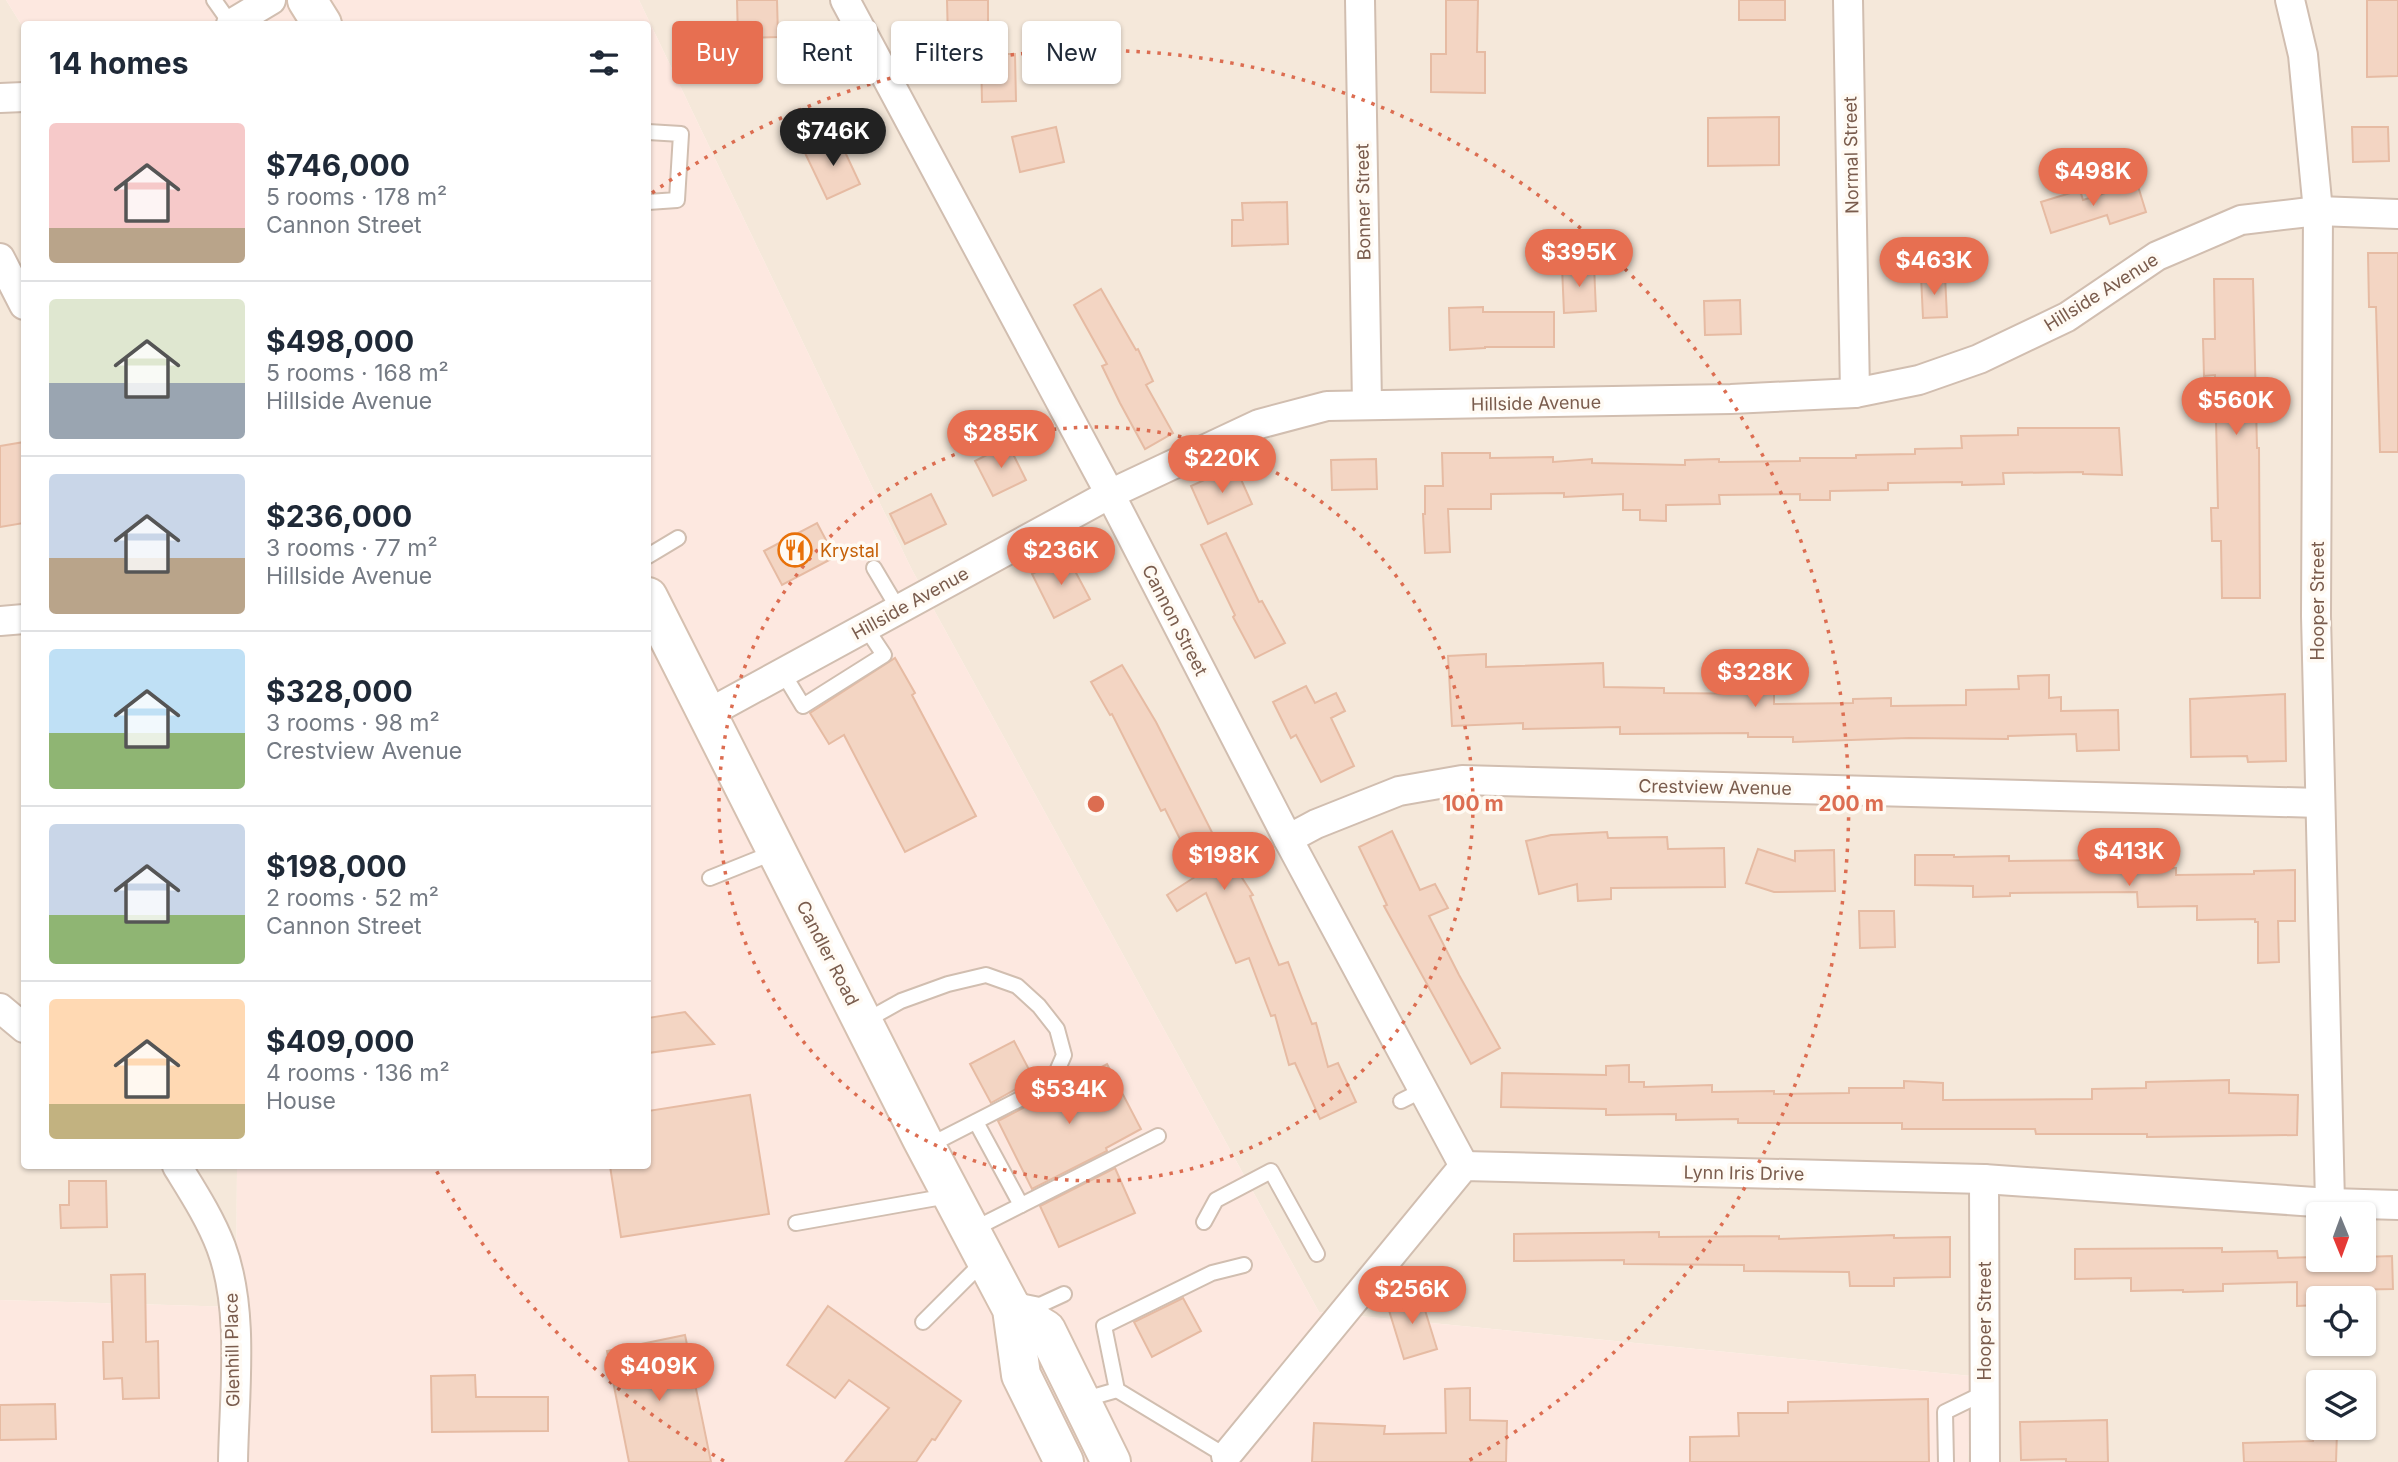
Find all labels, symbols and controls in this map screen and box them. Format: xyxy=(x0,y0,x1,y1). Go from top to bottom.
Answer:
chip: Buy xyxy=(672,21,763,84)
chip: Rent xyxy=(777,21,877,84)
chip: Filters xyxy=(891,21,1008,84)
chip: New xyxy=(1022,21,1121,84)
icon: filters xyxy=(585,44,623,82)
text: 14 homes xyxy=(49,45,188,81)
street label: Normal Street xyxy=(1839,96,1863,214)
pin: $746K xyxy=(784,108,882,168)
text: $746K xyxy=(796,117,870,145)
street label: Bonner Street xyxy=(1351,143,1375,261)
text: $746,000 xyxy=(266,147,410,183)
pin: $498K xyxy=(2044,148,2142,208)
icon: home xyxy=(105,151,189,235)
text: $498K xyxy=(2054,157,2132,185)
text: 5 rooms · 178 m² xyxy=(266,183,447,211)
text: Cannon Street xyxy=(266,211,422,239)
pin: $395K xyxy=(1530,230,1628,289)
text: $395K xyxy=(1541,238,1617,266)
pin: $463K xyxy=(1885,238,1983,297)
text: $463K xyxy=(1896,246,1972,274)
street label: Hillside Avenue xyxy=(2040,249,2162,335)
text: $498,000 xyxy=(266,323,414,359)
icon: home xyxy=(105,327,189,411)
text: 5 rooms · 168 m² xyxy=(266,359,449,387)
pin: $560K xyxy=(2187,378,2285,437)
text: $560K xyxy=(2198,386,2274,414)
text: Hillside Avenue xyxy=(266,387,432,415)
street label: Hillside Avenue xyxy=(1471,391,1601,415)
pin: $285K xyxy=(952,410,1050,470)
text: $285K xyxy=(963,419,1039,447)
pin: $220K xyxy=(1173,435,1271,495)
text: $220K xyxy=(1184,444,1260,472)
text: $236,000 xyxy=(266,498,412,534)
icon: home xyxy=(105,502,189,586)
pin: $236K xyxy=(1012,528,1110,587)
restaurant icon: Krystal xyxy=(776,531,814,569)
text: 3 rooms · 77 m² xyxy=(266,534,438,562)
text: $236K xyxy=(1023,536,1099,564)
place label: Krystal xyxy=(820,540,879,561)
street label: Hooper Street xyxy=(2307,541,2328,661)
street label: Cannon Street xyxy=(1138,561,1212,679)
text: Hillside Avenue xyxy=(266,562,432,590)
street label: Hillside Avenue xyxy=(848,562,972,644)
pin: $328K xyxy=(1706,650,1804,709)
text: $328K xyxy=(1717,658,1793,686)
text: $328,000 xyxy=(266,673,413,709)
icon: home xyxy=(105,677,189,761)
text: 3 rooms · 98 m² xyxy=(266,709,440,737)
text: Crestview Avenue xyxy=(266,737,462,765)
street label: Crestview Avenue xyxy=(1638,775,1792,799)
text: 100 m xyxy=(1442,791,1504,816)
text: 200 m xyxy=(1818,791,1884,816)
centre of rings xyxy=(1084,792,1108,816)
pin: $413K xyxy=(2080,828,2178,888)
pin: $198K xyxy=(1175,832,1273,892)
text: $413K xyxy=(2093,837,2165,865)
text: $198K xyxy=(1188,841,1260,869)
text: $198,000 xyxy=(266,848,407,884)
icon: home xyxy=(105,852,189,936)
text: 2 rooms · 52 m² xyxy=(266,884,439,912)
street label: Candler Road xyxy=(793,897,863,1009)
text: Cannon Street xyxy=(266,912,422,940)
text: $409,000 xyxy=(266,1023,415,1059)
icon: home xyxy=(105,1027,189,1111)
text: 4 rooms · 136 m² xyxy=(266,1059,450,1087)
pin: $534K xyxy=(1020,1066,1118,1126)
text: $534K xyxy=(1031,1075,1107,1103)
text: House xyxy=(266,1087,336,1115)
street label: Lynn Iris Drive xyxy=(1683,1161,1805,1185)
north arrow xyxy=(2306,1202,2376,1272)
map controls xyxy=(2306,1202,2376,1440)
street label: Hooper Street xyxy=(1974,1261,1995,1381)
pin: $256K xyxy=(1363,1266,1461,1326)
text: $256K xyxy=(1374,1275,1450,1303)
button: locate xyxy=(2306,1286,2376,1356)
street label: Glenhill Place xyxy=(221,1293,243,1407)
pin: $409K xyxy=(610,1344,708,1403)
text: $409K xyxy=(620,1352,698,1380)
button: layers xyxy=(2306,1370,2376,1440)

